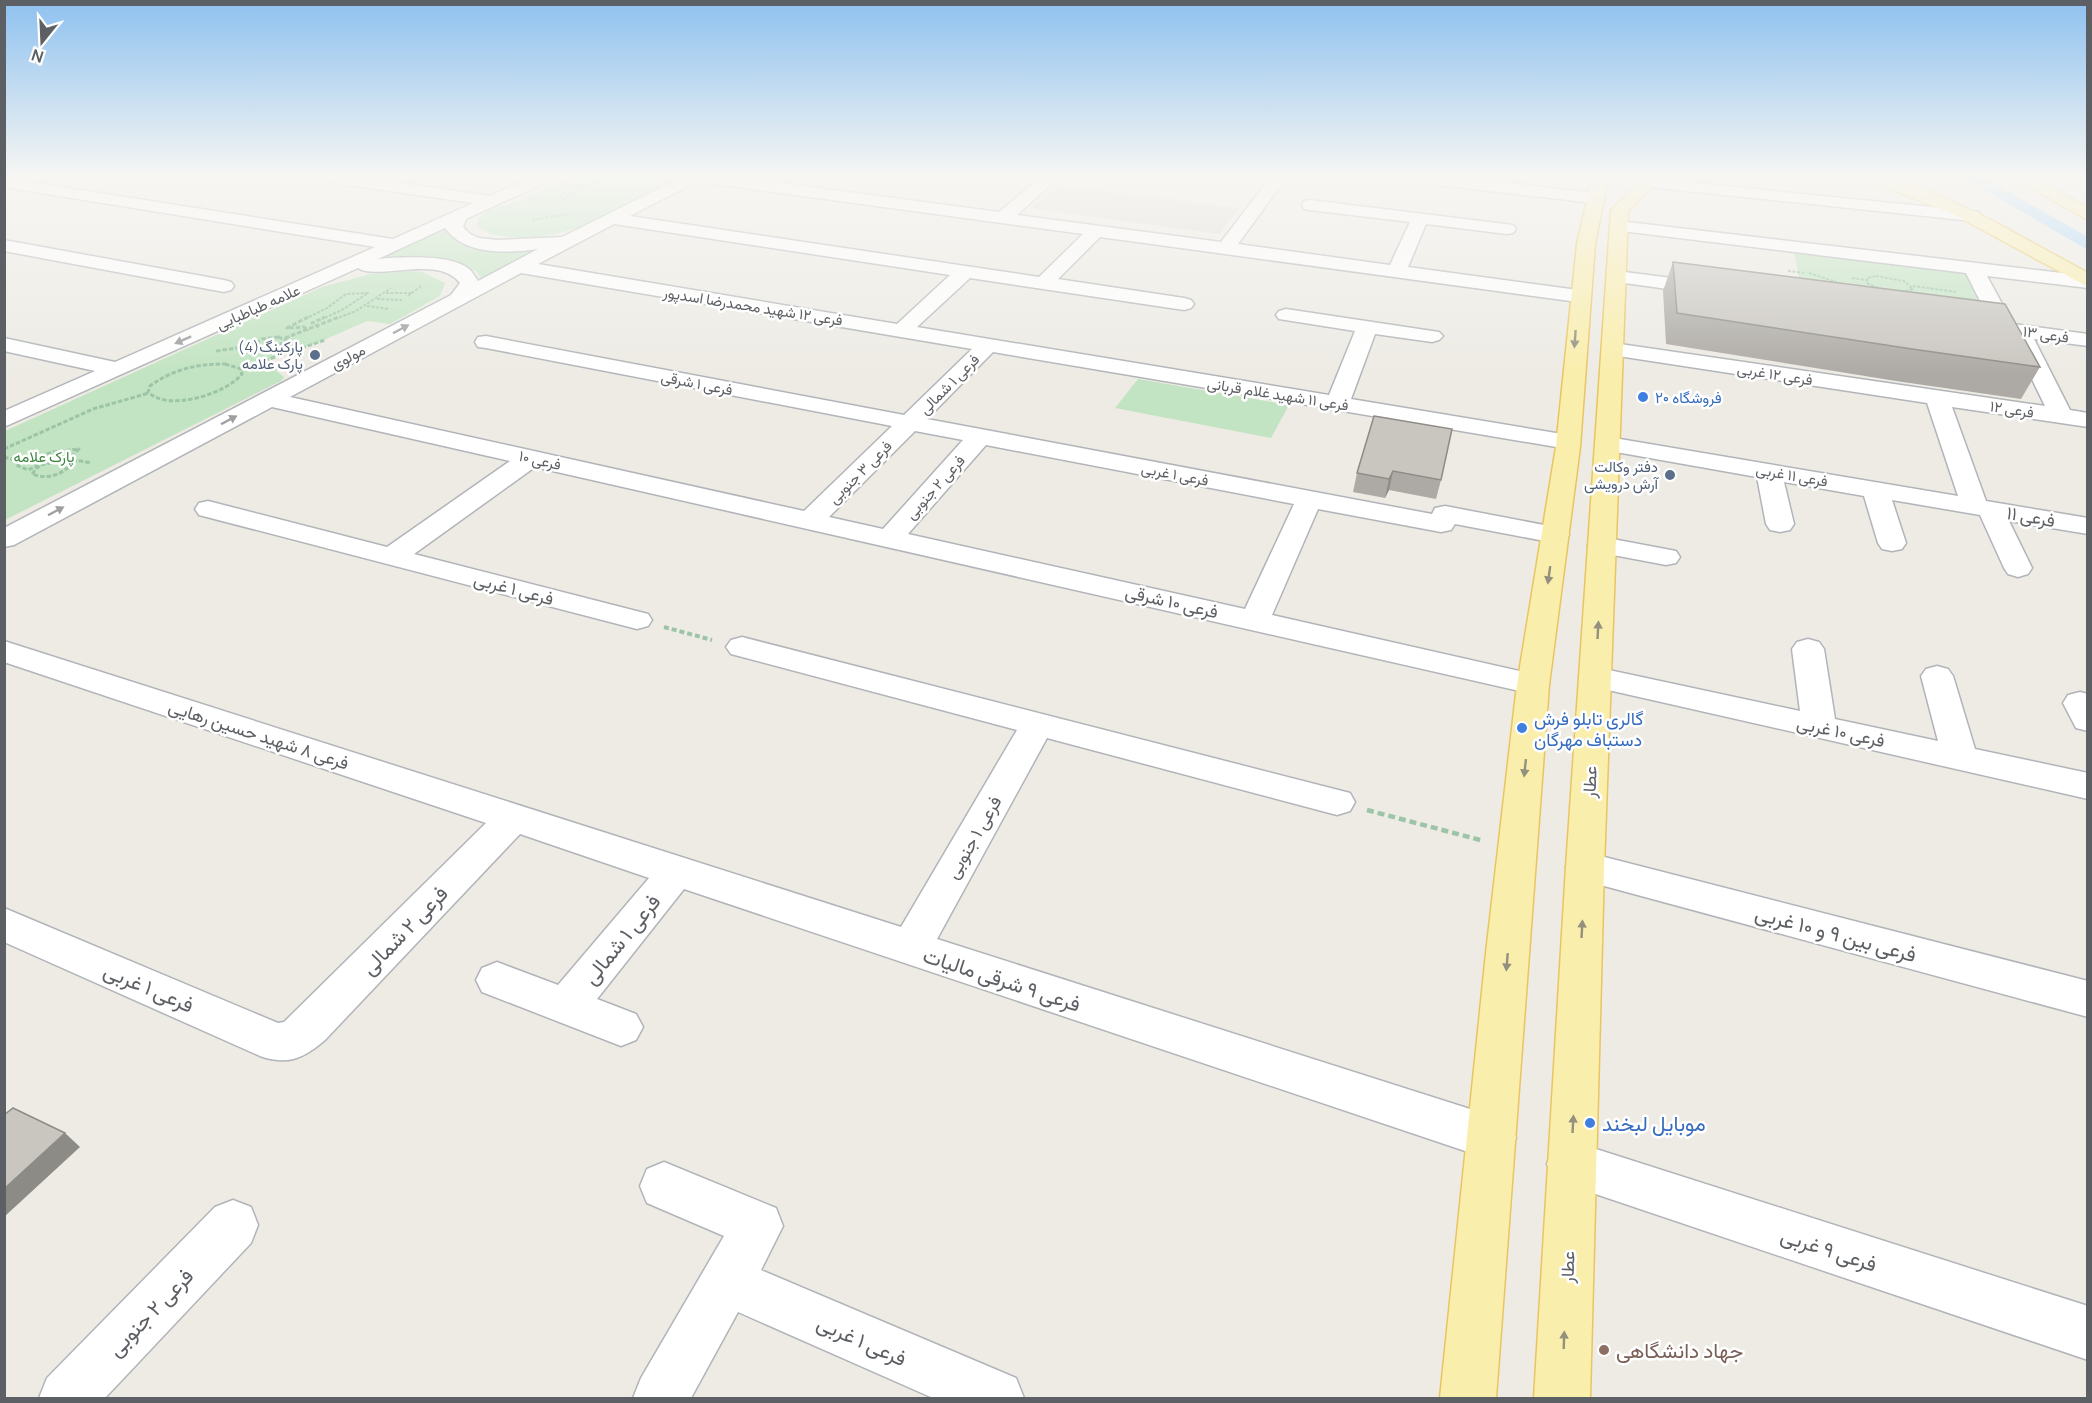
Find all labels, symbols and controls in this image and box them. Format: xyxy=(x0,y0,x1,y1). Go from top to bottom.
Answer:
north arrow xyxy=(12,12,72,72)
text: N xyxy=(28,44,46,69)
street label: علامه طباطبایی xyxy=(213,279,303,335)
street label: فرعی ۱۲ شهید محمدرضا اسدپور xyxy=(661,281,845,331)
street label: فرعی ۱۳ xyxy=(2022,320,2070,348)
one-way arrow xyxy=(393,324,410,334)
one-way arrow xyxy=(1571,330,1580,349)
one-way arrow xyxy=(174,335,192,345)
place label: پارکینگ(4) پارک علامه xyxy=(238,336,303,374)
street label: مولوی xyxy=(327,339,369,375)
marker: پارکینگ(4) پارک علامه xyxy=(308,348,322,362)
street label: فرعی ۱ شمالی xyxy=(914,349,984,419)
street label: فرعی ۱۲ غربی xyxy=(1736,358,1814,390)
street label: فرعی ۱ شرقی xyxy=(659,366,735,400)
street label: فرعی ۱۱ شهید غلام قربانی xyxy=(1206,372,1350,416)
place label: فروشگاه ۲۰ xyxy=(1655,387,1722,408)
marker: فروشگاه ۲۰ xyxy=(1636,390,1650,404)
street label: فرعی ۱۲ xyxy=(1989,395,2036,423)
one-way arrow xyxy=(220,415,237,425)
street label: فرعی ۳ جنوبی xyxy=(823,435,897,509)
street label: فرعی ۱۰ xyxy=(517,445,563,475)
park label: پارک علامه xyxy=(13,446,75,467)
street label: فرعی ۲ جنوبی xyxy=(900,450,970,524)
place label: دفتر وکالت آرش درویشی xyxy=(1584,456,1660,494)
street label: فرعی ۱ غربی xyxy=(1140,457,1211,491)
street label: فرعی ۱۱ غربی xyxy=(1754,458,1830,492)
marker: دفتر وکالت آرش درویشی xyxy=(1663,468,1677,482)
street label: فرعی ۱۱ xyxy=(2005,500,2057,532)
one-way arrow xyxy=(48,506,65,516)
one-way arrow xyxy=(1544,565,1553,584)
street label: فرعی ۱ غربی xyxy=(471,566,557,610)
street label: فرعی ۱۰ شرقی xyxy=(1123,579,1221,623)
one-way arrow xyxy=(1593,620,1602,639)
street label: فرعی ۸ شهید حسین رهایی xyxy=(166,694,352,774)
place label: گالری تابلو فرش دستباف مهرگان xyxy=(1534,706,1644,751)
street label: فرعی ۱۰ غربی xyxy=(1795,710,1887,752)
marker: گالری تابلو فرش دستباف مهرگان xyxy=(1515,721,1529,735)
one-way arrow xyxy=(1520,759,1530,778)
street label: عطار xyxy=(1576,765,1602,800)
street label: فرعی ۱ جنوبی xyxy=(940,791,1006,883)
street label: فرعی ۲ شمالی xyxy=(354,879,454,981)
street label: فرعی ۱ شمالی xyxy=(576,888,666,990)
street label: فرعی بین ۹ و ۱۰ غربی xyxy=(1752,898,1920,968)
one-way arrow xyxy=(1577,920,1586,939)
street label: فرعی ۹ شرقی مالیات xyxy=(920,940,1084,1018)
one-way arrow xyxy=(1502,953,1511,972)
street label: فرعی ۱ غربی xyxy=(100,955,198,1019)
place label: موبایل لبخند xyxy=(1602,1109,1706,1137)
one-way arrow xyxy=(1568,1115,1577,1134)
marker: موبایل لبخند xyxy=(1583,1116,1597,1130)
street label: فرعی ۹ غربی xyxy=(1777,1220,1881,1278)
street label: عطار xyxy=(1554,1250,1580,1285)
street label: فرعی ۲ جنوبی xyxy=(101,1262,199,1362)
street label: فرعی ۱ غربی xyxy=(813,1308,911,1372)
one-way arrow xyxy=(1559,1331,1568,1350)
place label: جهاد دانشگاهی xyxy=(1616,1336,1743,1364)
marker: جهاد دانشگاهی xyxy=(1597,1343,1611,1357)

